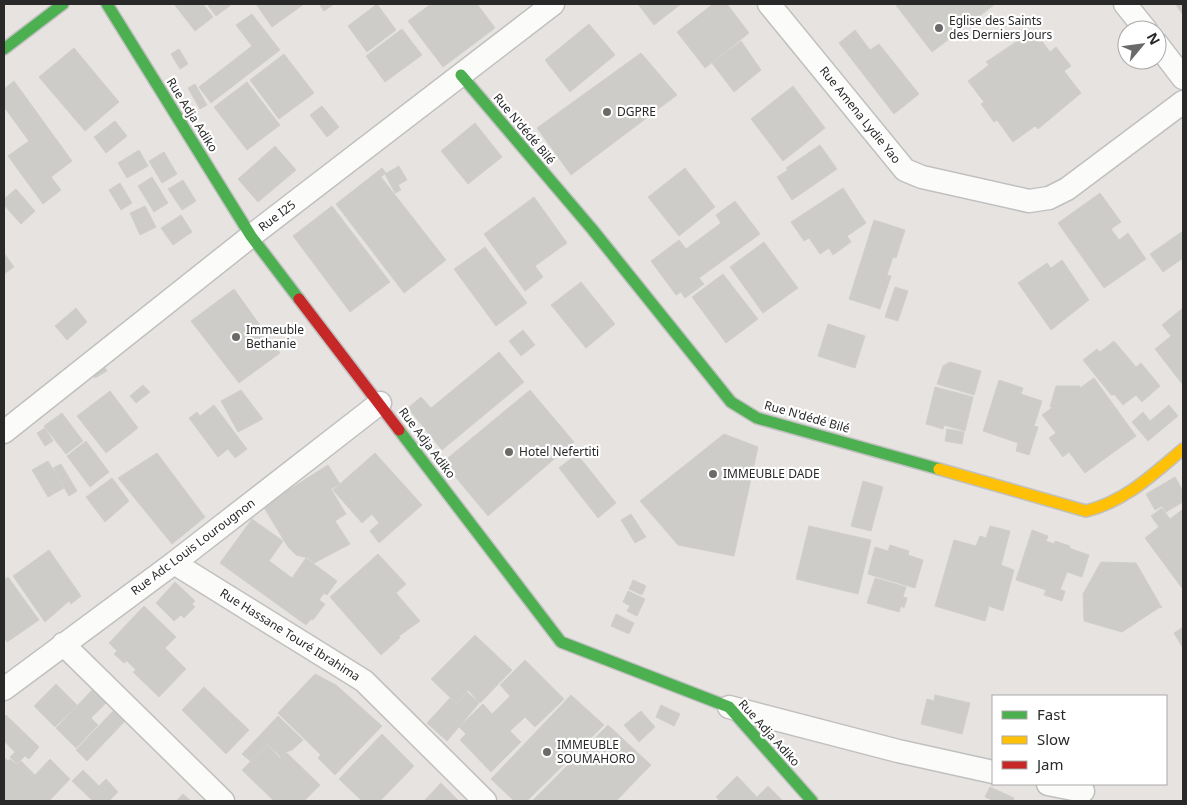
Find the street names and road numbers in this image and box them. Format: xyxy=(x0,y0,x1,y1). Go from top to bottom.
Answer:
street label: Rue Amena Lydie Yao xyxy=(816,62,905,167)
street label: Rue Adja Adiko xyxy=(163,74,222,155)
street label: Rue N'dédé Bilé xyxy=(490,89,559,168)
street label: Rue I25 xyxy=(255,196,299,235)
street label: Rue N'dédé Bilé xyxy=(762,396,852,437)
street label: Rue Adja Adiko xyxy=(395,404,460,482)
street label: Rue Adc Louis Lourougnon xyxy=(127,494,258,599)
street label: Rue Hassane Touré Ibrahima xyxy=(217,584,364,685)
street label: Rue Adja Adiko xyxy=(735,696,804,770)

